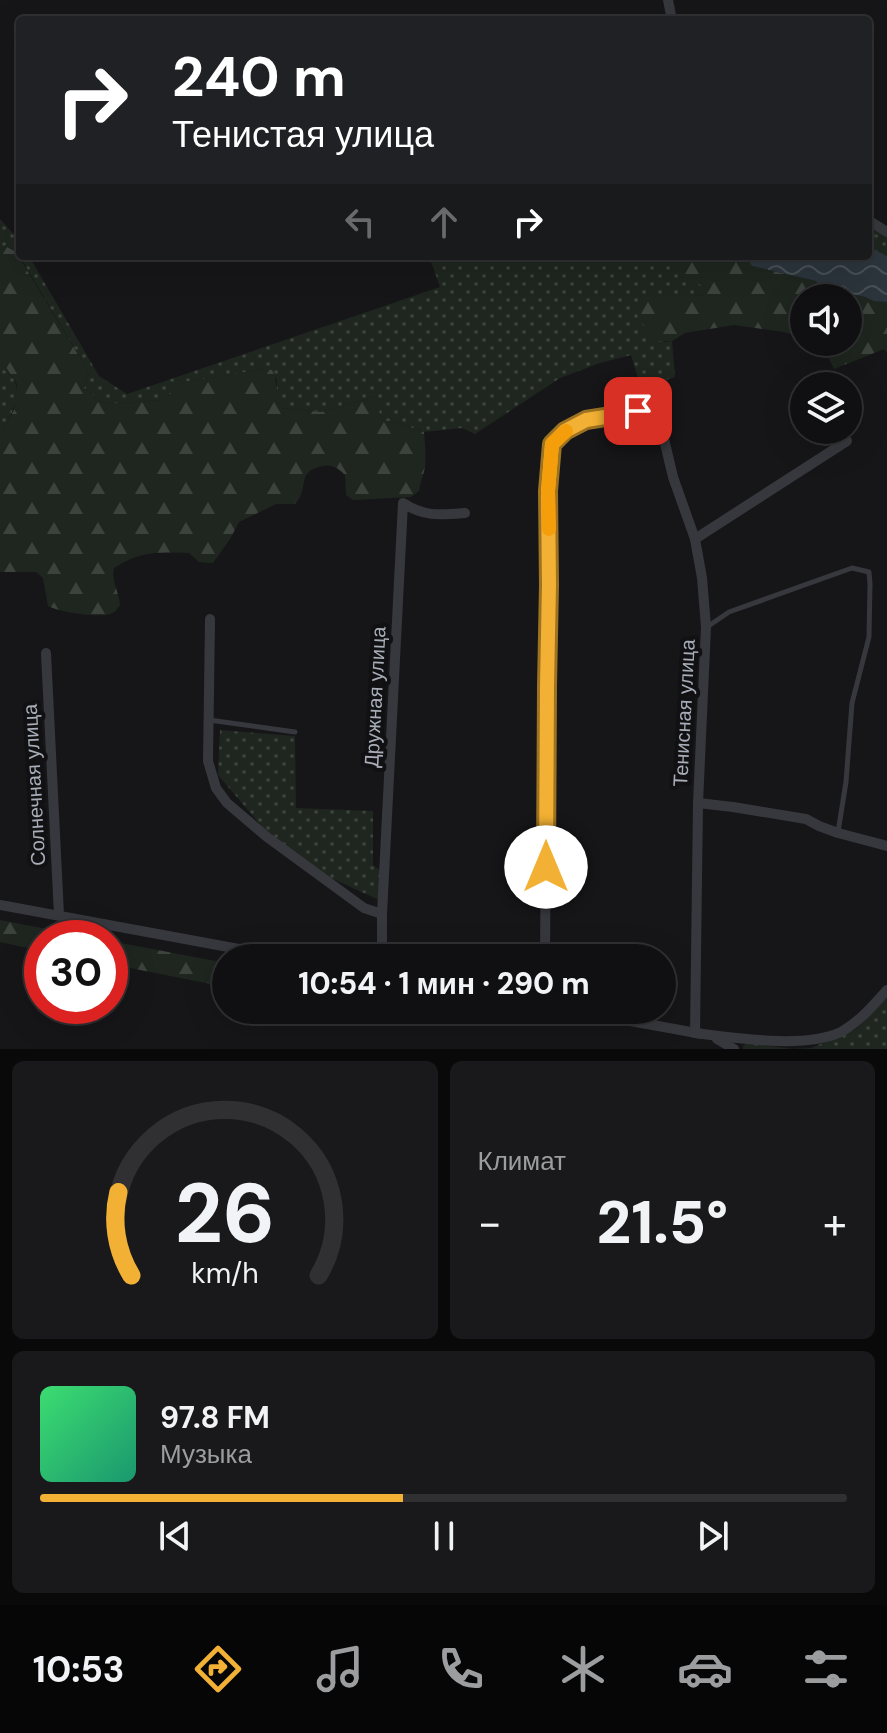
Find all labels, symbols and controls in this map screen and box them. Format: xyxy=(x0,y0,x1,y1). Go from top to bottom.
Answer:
text: 240 m xyxy=(172,40,346,113)
icon: right xyxy=(40,48,144,152)
text: Тенистая улица xyxy=(172,111,434,158)
icon: left xyxy=(338,200,382,244)
icon: ahead xyxy=(422,200,466,244)
icon: right xyxy=(506,200,550,244)
map controls xyxy=(790,284,862,444)
button: sound xyxy=(790,284,862,356)
button: layers xyxy=(790,372,862,444)
pin xyxy=(604,377,672,445)
icon: arrive xyxy=(616,389,660,433)
street label: Дружная улица xyxy=(358,625,392,768)
street label: Тенисная улица xyxy=(667,638,701,787)
street label: Солнечная улица xyxy=(17,703,51,867)
position arrow xyxy=(504,825,588,909)
speed limit sign: 30 xyxy=(24,920,128,1024)
text: 10:54 · 1 мин · 290 m xyxy=(298,964,590,1003)
text: Климат xyxy=(478,1144,566,1178)
text: 26 xyxy=(174,1159,275,1268)
text: 21.5° xyxy=(596,1183,728,1262)
text: − xyxy=(478,1194,502,1252)
text: + xyxy=(823,1194,847,1252)
text: km/h xyxy=(191,1255,259,1292)
text: 97.8 FM xyxy=(160,1398,270,1437)
text: Музыка xyxy=(160,1437,252,1471)
icon: previous xyxy=(153,1514,197,1558)
icon: pause xyxy=(422,1514,466,1558)
icon: next xyxy=(691,1514,735,1558)
icon: directions xyxy=(190,1641,246,1697)
icon: music xyxy=(312,1641,368,1697)
icon: phone xyxy=(433,1641,489,1697)
icon: climate xyxy=(555,1641,611,1697)
icon: car xyxy=(677,1641,733,1697)
icon: filters xyxy=(798,1641,854,1697)
text: 10:53 xyxy=(33,1646,125,1693)

